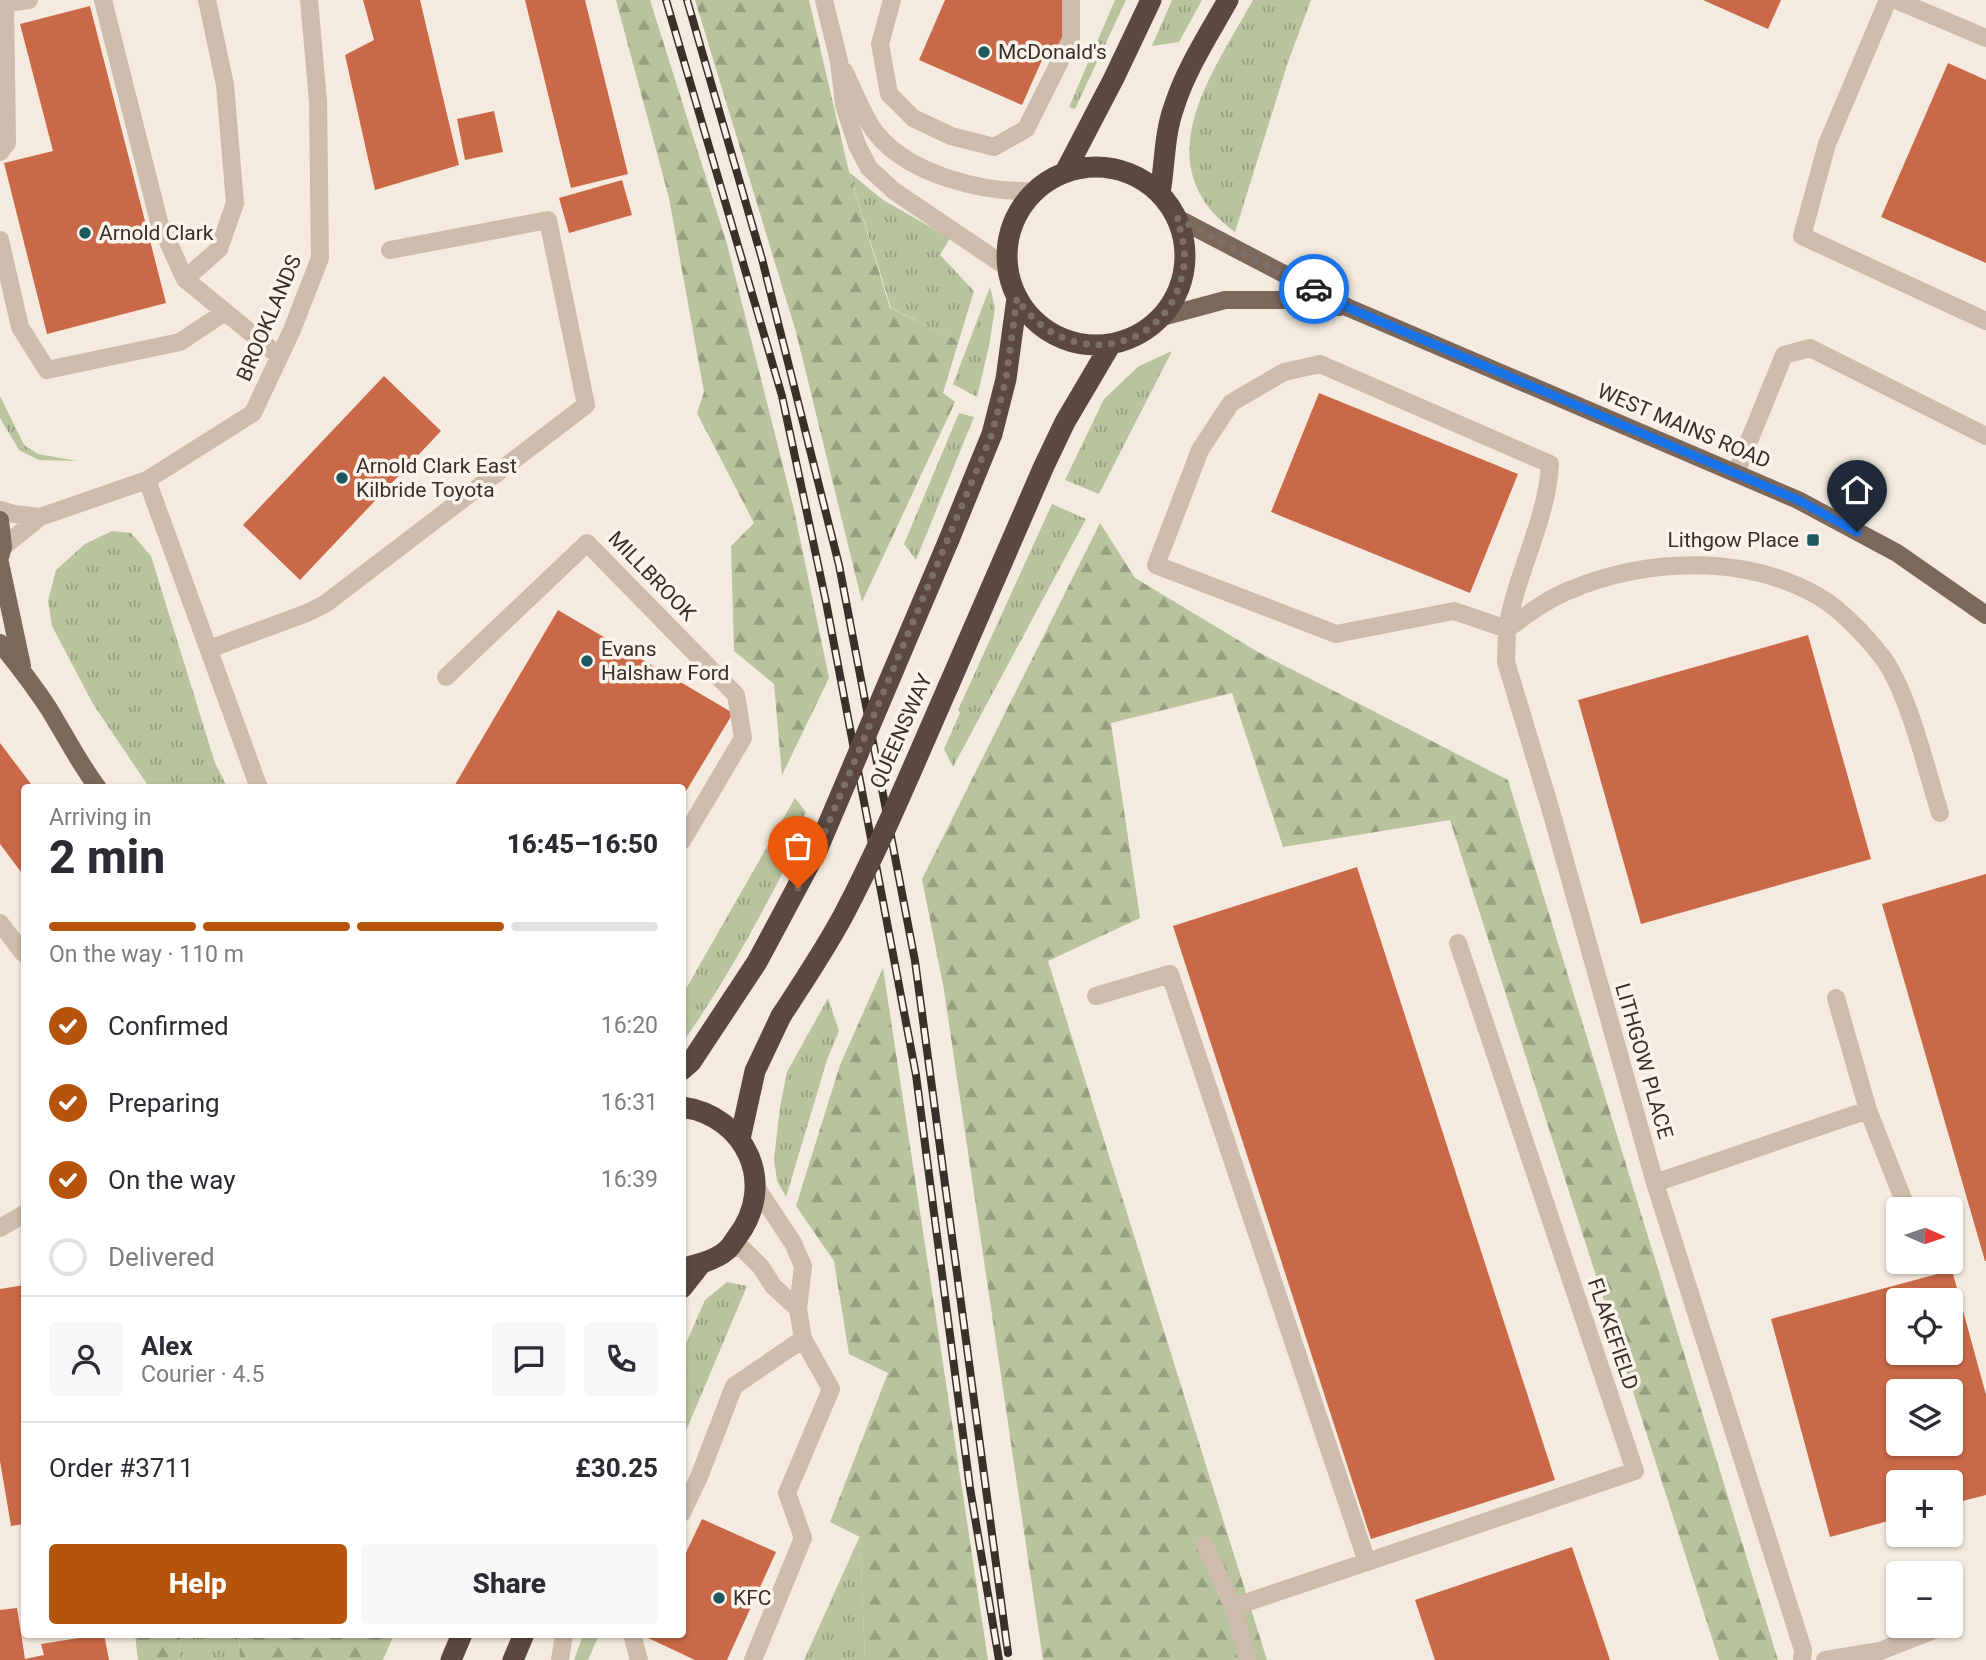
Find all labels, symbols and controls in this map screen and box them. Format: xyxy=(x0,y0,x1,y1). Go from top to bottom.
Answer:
place label: McDonald's xyxy=(998,40,1107,64)
marker: McDonald's xyxy=(976,44,992,60)
place label: Arnold Clark xyxy=(99,221,214,245)
marker: Arnold Clark xyxy=(77,225,93,241)
street label: BROOKLANDS xyxy=(232,251,306,385)
courier xyxy=(1279,254,1349,324)
icon: car xyxy=(1295,270,1333,308)
street label: WEST MAINS ROAD xyxy=(1594,379,1774,473)
place label: Arnold Clark East Kilbride Toyota xyxy=(356,454,517,502)
pin xyxy=(1827,460,1887,532)
marker: Arnold Clark East Kilbride Toyota xyxy=(334,470,350,486)
icon: home xyxy=(1838,471,1876,509)
street label: MILLBROOK xyxy=(604,526,701,626)
place label: Lithgow Place xyxy=(1667,528,1799,552)
marker: Lithgow Place xyxy=(1805,532,1821,548)
place label: Evans Halshaw Ford xyxy=(601,637,729,685)
marker: Evans Halshaw Ford xyxy=(579,653,595,669)
street label: QUEENSWAY xyxy=(865,670,937,792)
text: Arriving in xyxy=(49,804,152,831)
pin xyxy=(768,816,828,888)
icon: bag xyxy=(779,827,817,865)
text: 16:45–16:50 xyxy=(507,829,658,859)
text: 2 min xyxy=(49,830,165,884)
text: On the way · 110 m xyxy=(49,941,244,968)
street label: LITHGOW PLACE xyxy=(1610,980,1678,1142)
icon: check xyxy=(49,1007,87,1045)
text: Confirmed xyxy=(108,1011,229,1041)
text: 16:20 xyxy=(601,1012,658,1039)
icon: check xyxy=(49,1084,87,1122)
text: Preparing xyxy=(108,1088,220,1118)
text: 16:31 xyxy=(601,1089,658,1116)
icon: check xyxy=(49,1161,87,1199)
text: On the way xyxy=(108,1165,236,1195)
text: 16:39 xyxy=(601,1166,658,1193)
north arrow xyxy=(1886,1197,1964,1274)
map controls xyxy=(1886,1197,1963,1638)
text: Delivered xyxy=(108,1242,215,1272)
street label: FLAKEFIELD xyxy=(1583,1275,1643,1393)
button: locate xyxy=(1886,1288,1963,1365)
button: person xyxy=(49,1322,123,1396)
button: chat xyxy=(492,1322,566,1396)
button: phone xyxy=(584,1322,658,1396)
text: Alex xyxy=(141,1331,193,1361)
text: Courier · 4.5 xyxy=(141,1361,264,1388)
button: layers xyxy=(1886,1379,1963,1456)
text: Order #3711 xyxy=(49,1453,194,1483)
text: £30.25 xyxy=(575,1453,658,1483)
button: + xyxy=(1886,1470,1963,1547)
button: Help xyxy=(49,1544,347,1624)
button: Share xyxy=(361,1544,658,1624)
button: − xyxy=(1886,1561,1963,1638)
place label: KFC xyxy=(733,1586,771,1610)
marker: KFC xyxy=(711,1590,727,1606)

